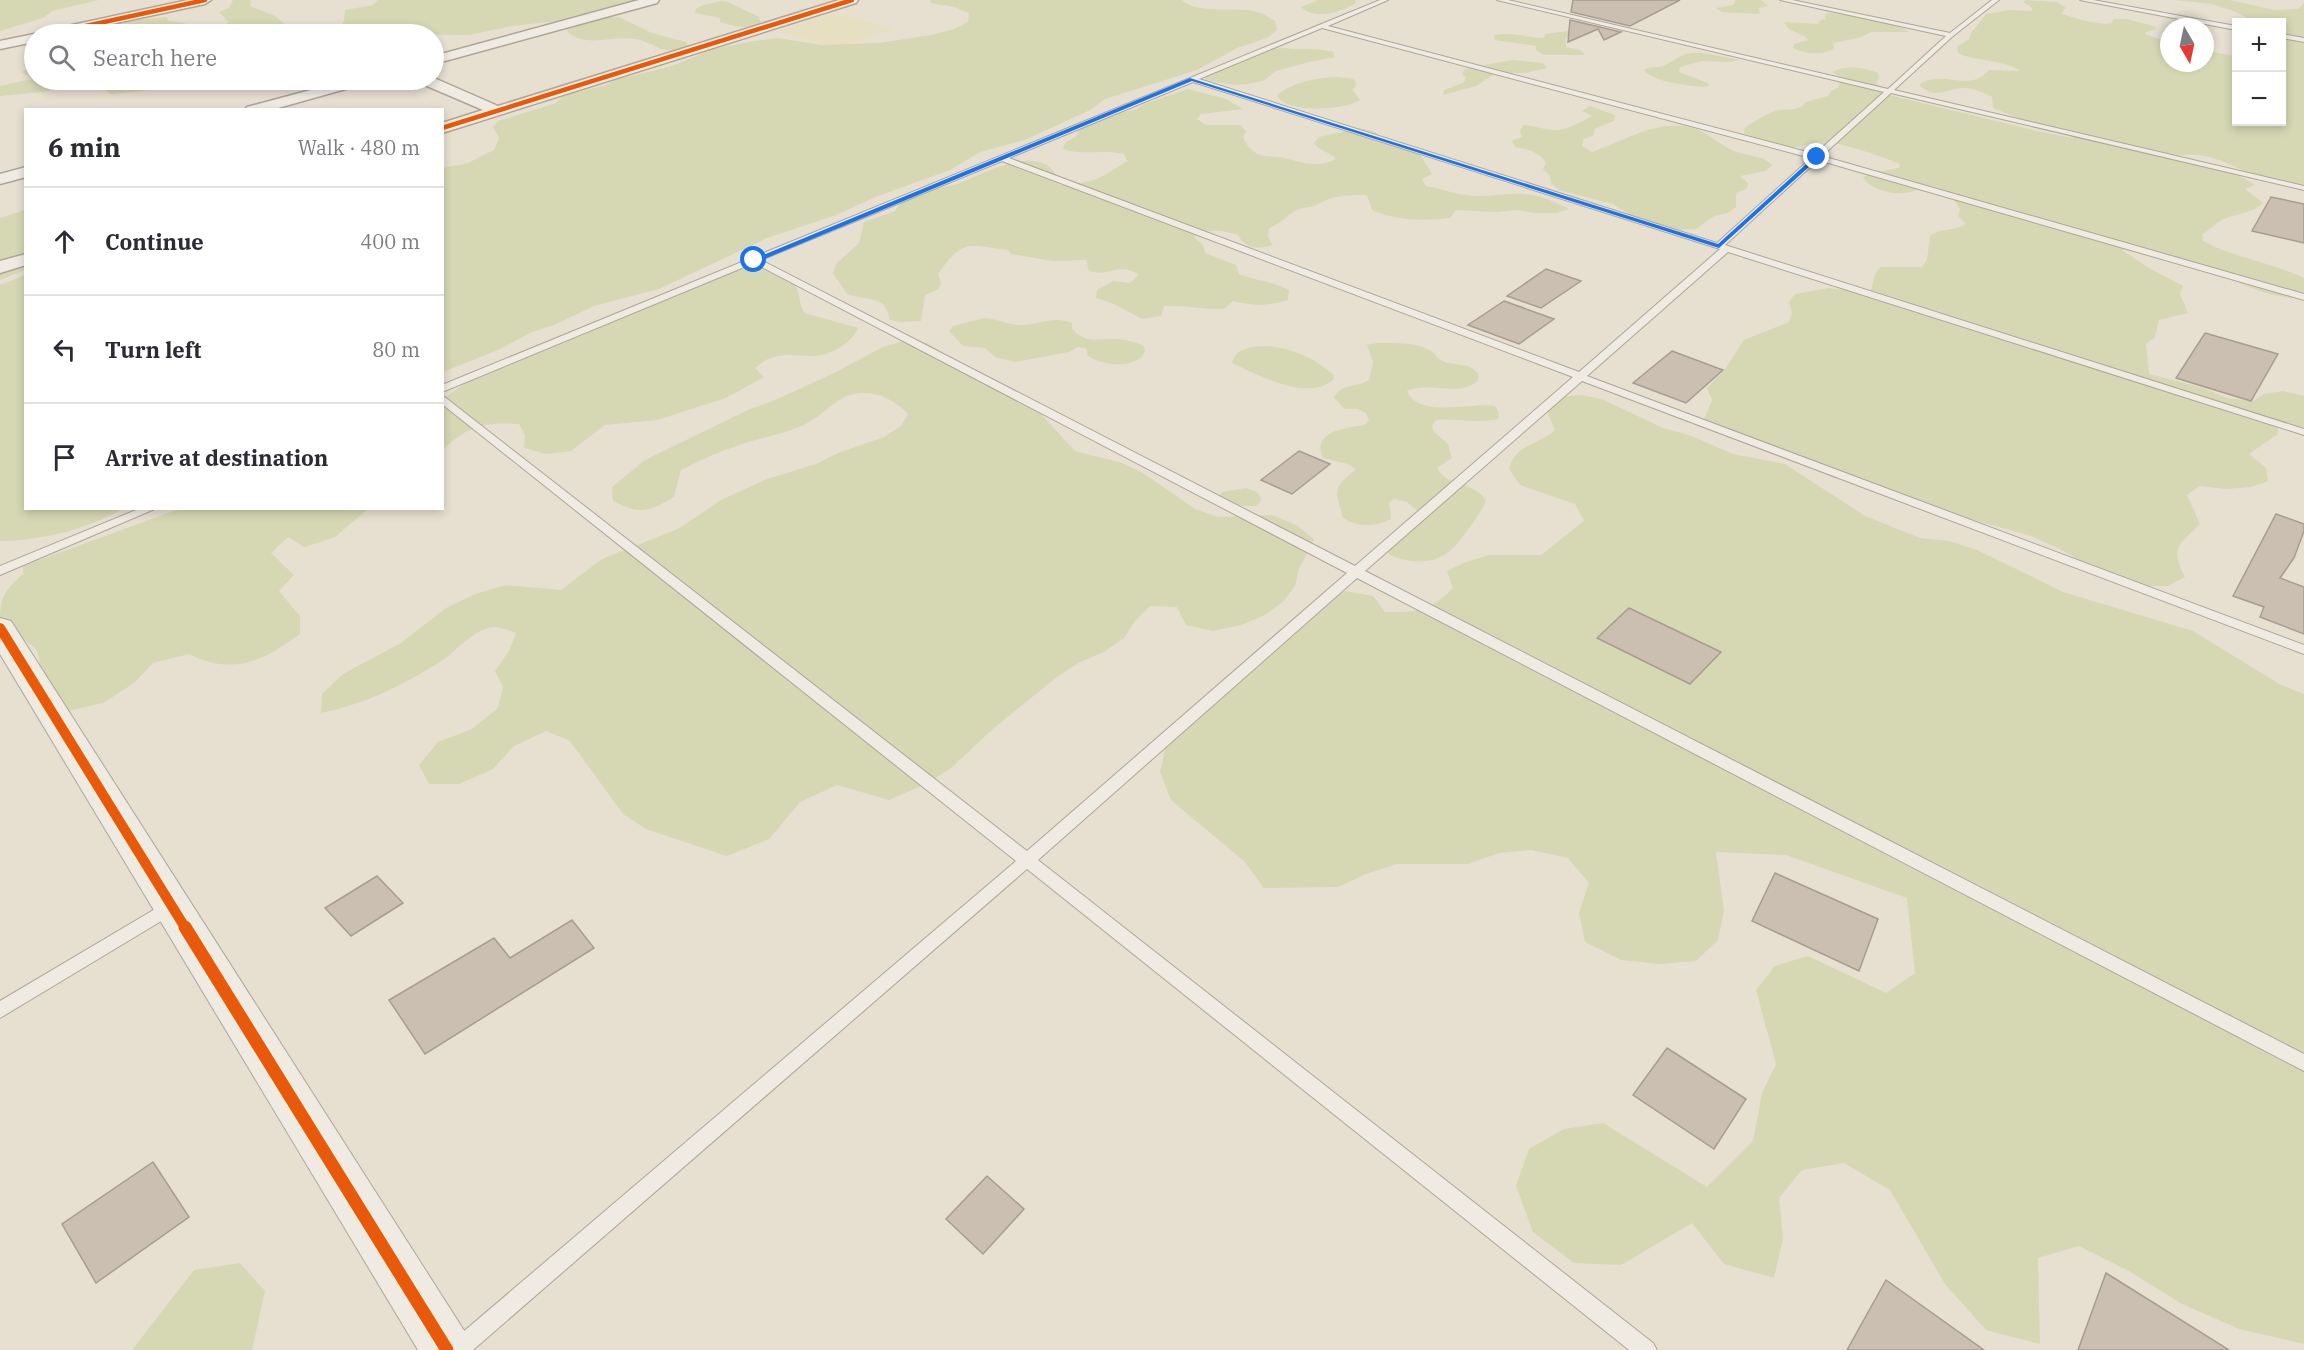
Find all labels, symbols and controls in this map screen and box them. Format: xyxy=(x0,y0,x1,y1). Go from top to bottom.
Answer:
north arrow xyxy=(2160,18,2214,72)
map controls xyxy=(2232,18,2286,126)
button: + xyxy=(2232,18,2286,72)
search box xyxy=(24,24,444,90)
icon: search xyxy=(45,41,78,74)
text: Search here xyxy=(93,43,217,72)
button: − xyxy=(2232,72,2286,126)
text: 6 min xyxy=(48,130,121,164)
text: Walk · 480 m xyxy=(298,134,420,161)
route end xyxy=(1803,143,1829,169)
icon: ahead xyxy=(48,225,81,258)
text: Continue xyxy=(105,227,204,256)
text: 400 m xyxy=(360,228,420,255)
route start xyxy=(740,246,766,272)
icon: left xyxy=(48,333,81,366)
text: Turn left xyxy=(105,335,201,364)
text: 80 m xyxy=(372,336,420,363)
icon: arrive xyxy=(48,441,81,474)
text: Arrive at destination xyxy=(105,443,328,472)

